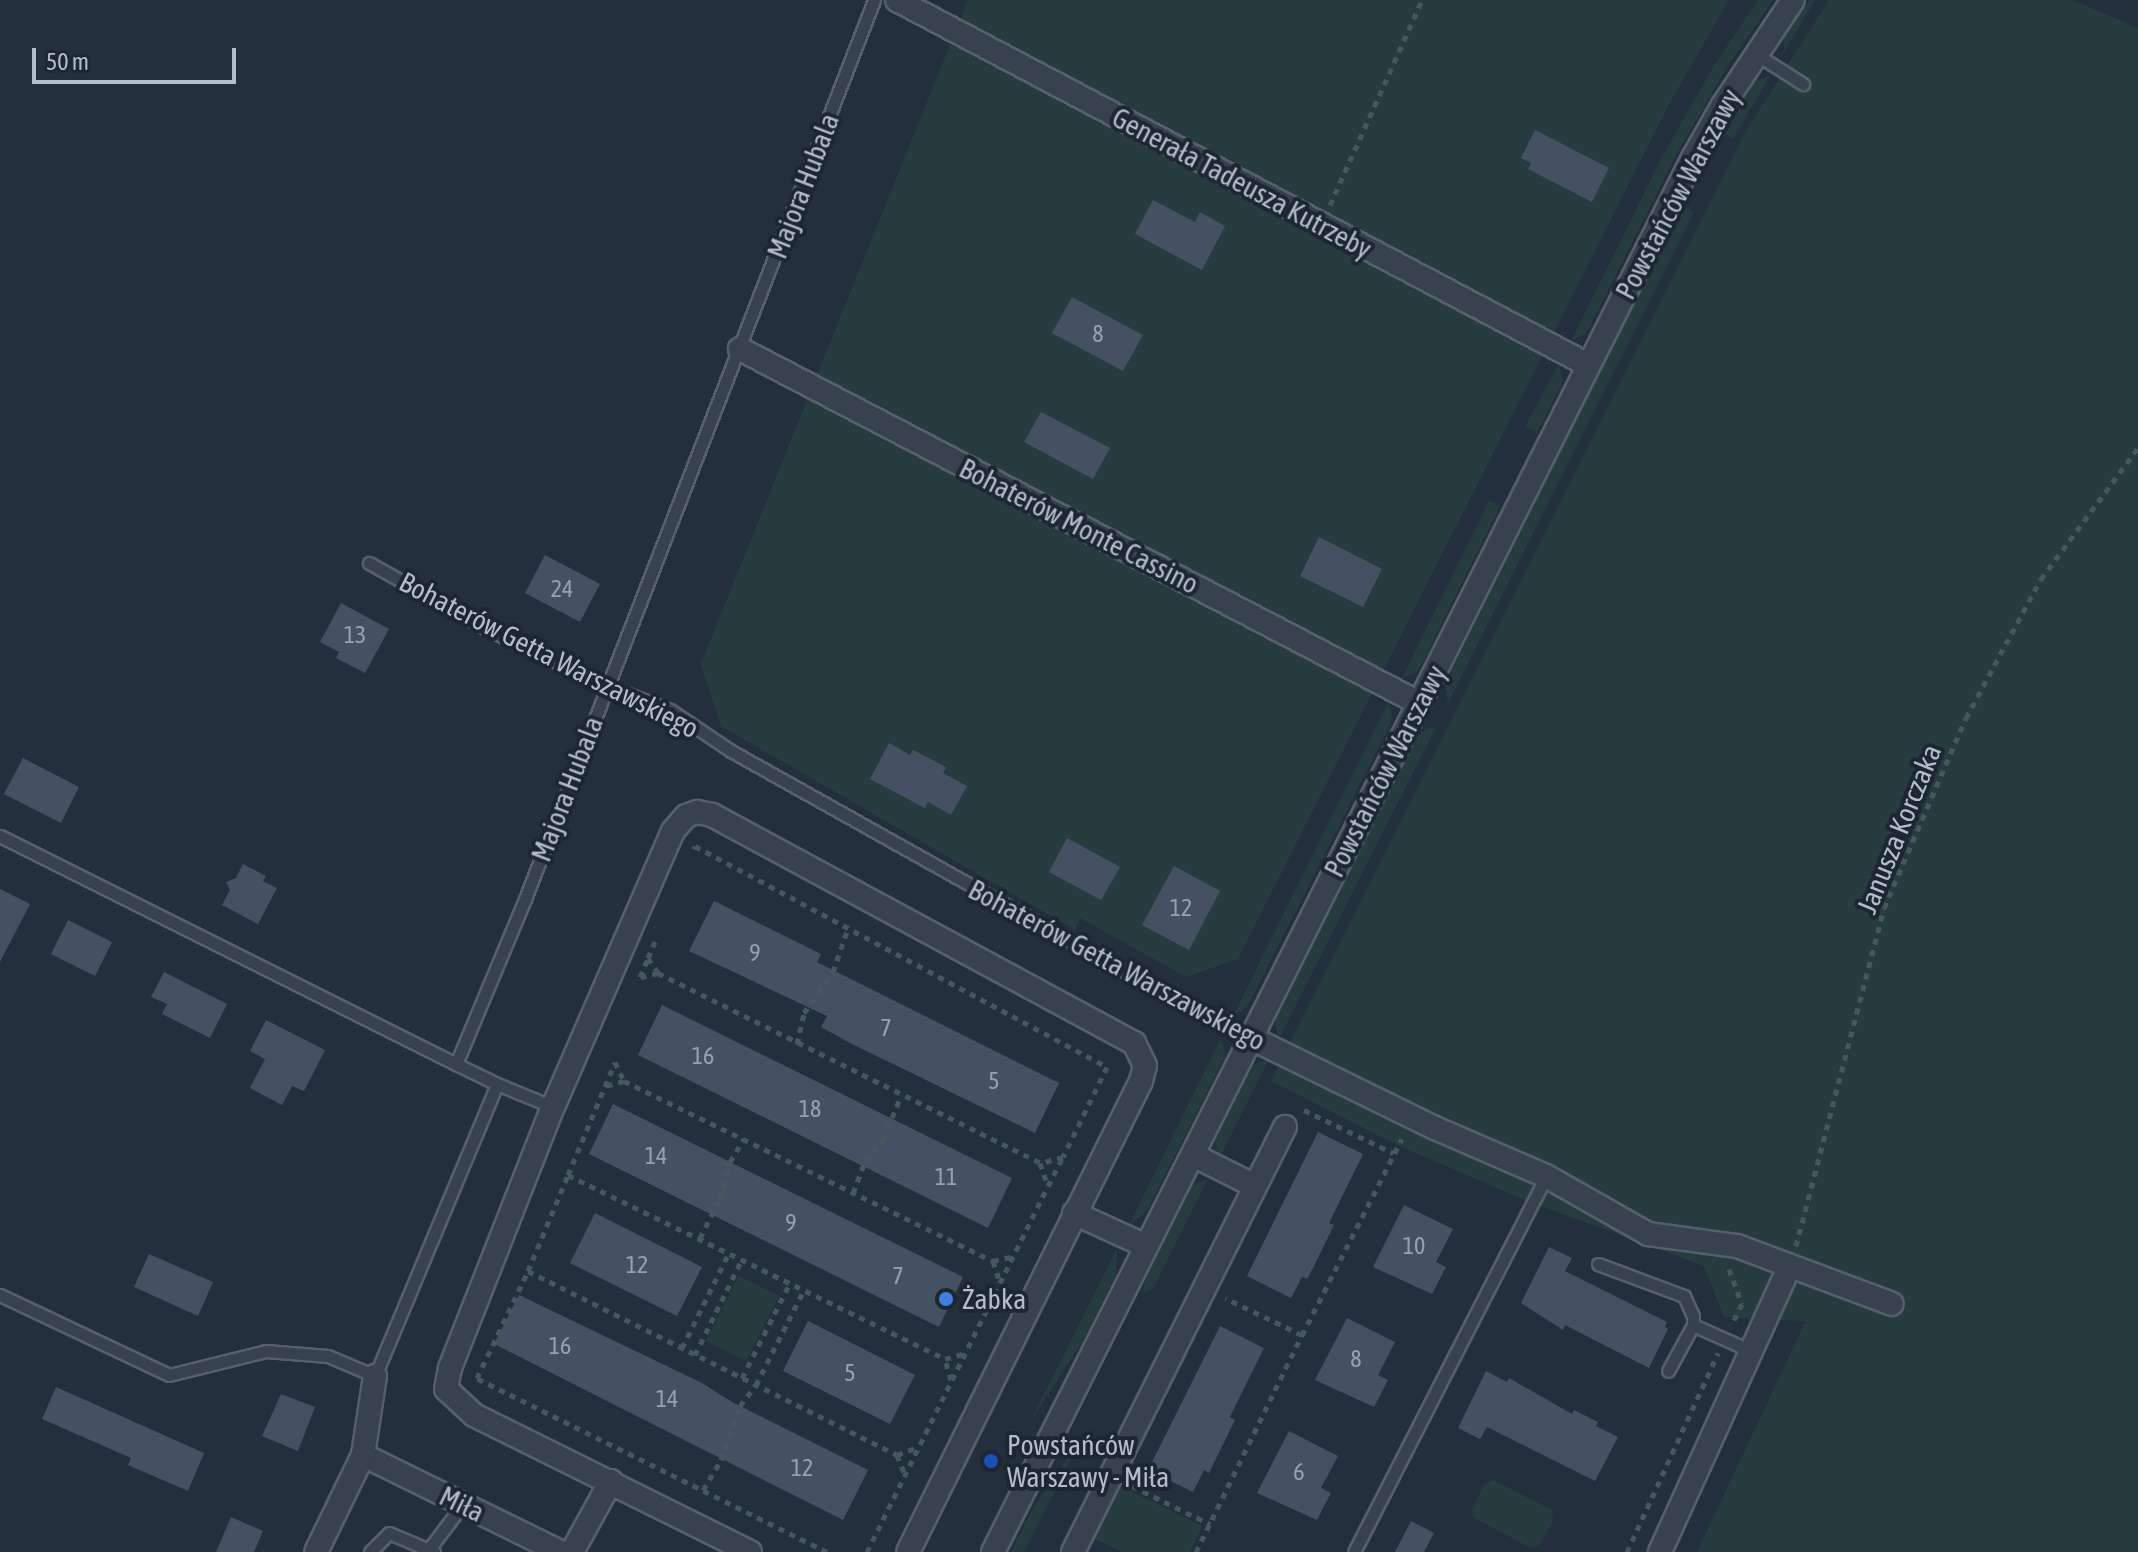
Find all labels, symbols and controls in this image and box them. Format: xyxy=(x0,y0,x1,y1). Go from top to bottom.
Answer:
scale bar xyxy=(36,32,240,82)
text: 50 m xyxy=(46,48,89,75)
street label: Powstańców Warszawy xyxy=(1608,83,1748,305)
street label: Generała Tadeusza Kutrzeby xyxy=(1107,100,1377,266)
street label: Majora Hubala xyxy=(760,109,846,263)
house number: 8 xyxy=(1092,320,1104,348)
street label: Bohaterów Monte Cassino xyxy=(954,451,1204,601)
street label: Bohaterów Getta Warszawskiego xyxy=(394,565,704,745)
house number: 24 xyxy=(551,575,573,603)
house number: 13 xyxy=(344,621,366,649)
street label: Powstańców Warszawy xyxy=(1317,659,1453,883)
street label: Majora Hubala xyxy=(524,712,610,866)
street label: Janusza Korczaka xyxy=(1850,740,1948,918)
street label: Bohaterów Getta Warszawskiego xyxy=(963,872,1271,1058)
house number: 12 xyxy=(1170,894,1192,922)
house number: 9 xyxy=(749,939,761,967)
house number: 7 xyxy=(880,1014,892,1042)
house number: 16 xyxy=(692,1042,714,1070)
house number: 5 xyxy=(988,1067,1000,1095)
house number: 18 xyxy=(799,1095,821,1123)
house number: 14 xyxy=(645,1142,667,1170)
house number: 11 xyxy=(935,1163,957,1191)
house number: 9 xyxy=(785,1209,797,1237)
house number: 10 xyxy=(1403,1232,1425,1260)
house number: 12 xyxy=(626,1251,648,1279)
house number: 7 xyxy=(892,1262,904,1290)
place label: Żabka xyxy=(962,1282,1026,1316)
marker: Żabka xyxy=(937,1290,955,1308)
house number: 16 xyxy=(549,1332,571,1360)
house number: 8 xyxy=(1350,1345,1362,1373)
house number: 5 xyxy=(844,1359,856,1387)
house number: 14 xyxy=(656,1385,678,1413)
place label: Powstańców Warszawy - Miła xyxy=(1007,1428,1169,1494)
marker: Powstańców Warszawy - Miła xyxy=(982,1452,1000,1470)
house number: 12 xyxy=(791,1454,813,1482)
house number: 6 xyxy=(1293,1458,1305,1486)
street label: Miła xyxy=(434,1479,490,1529)

